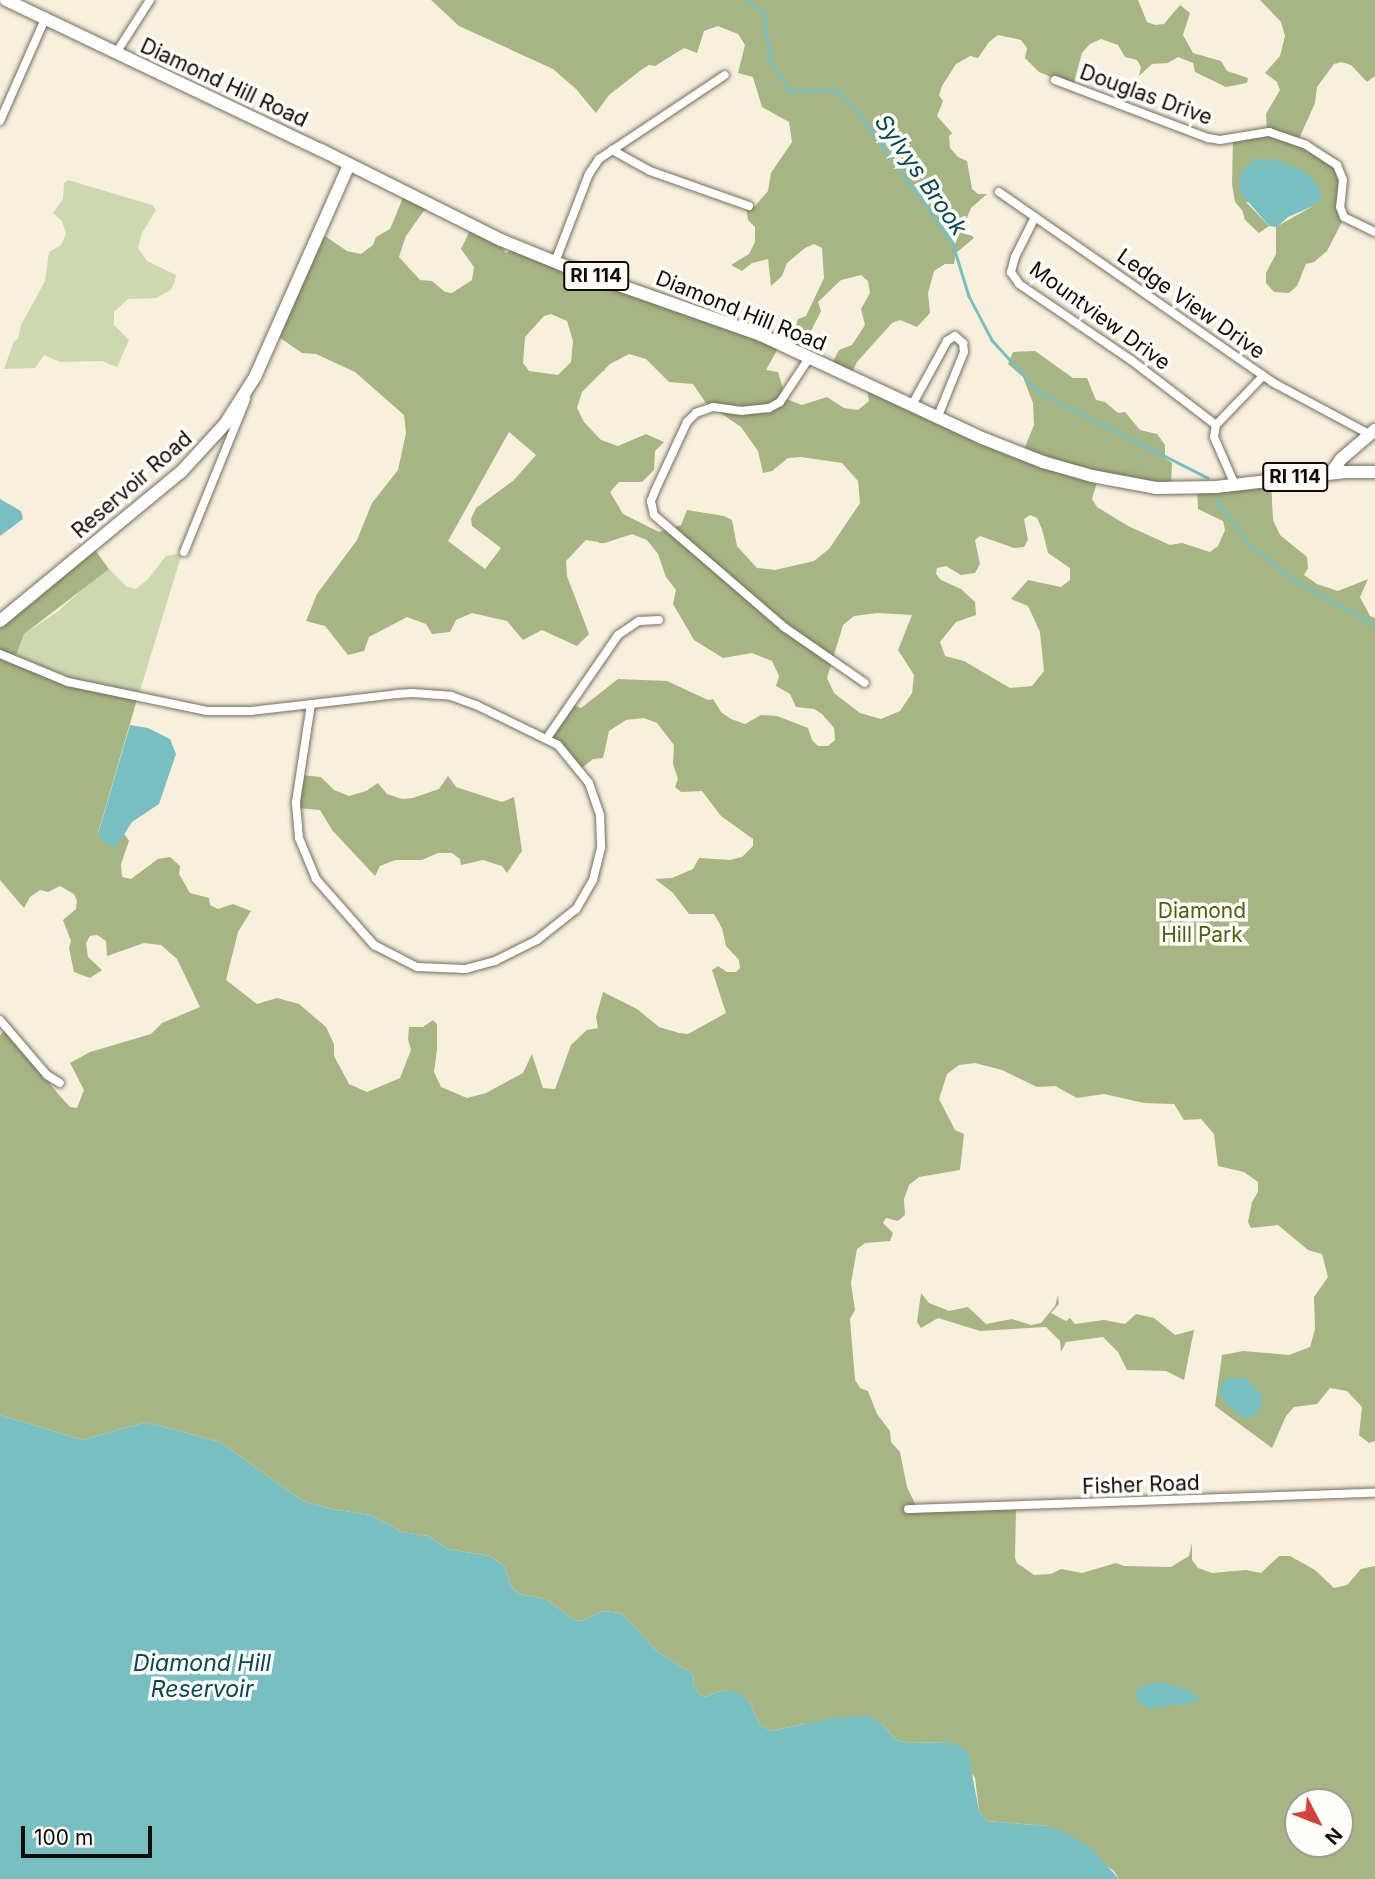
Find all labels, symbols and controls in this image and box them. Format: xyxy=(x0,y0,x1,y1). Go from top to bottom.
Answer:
street label: Diamond Hill Road xyxy=(136,33,312,133)
street label: Douglas Drive xyxy=(1076,59,1216,131)
water label: Sylvys Brook xyxy=(869,109,973,241)
street label: Ledge View Drive xyxy=(1112,244,1270,364)
street label: Mountview Drive xyxy=(1025,257,1175,375)
road number: RI 114 xyxy=(563,260,629,292)
street label: Diamond Hill Road xyxy=(652,265,830,357)
street label: Reservoir Road xyxy=(67,426,197,544)
road number: RI 114 xyxy=(1262,462,1328,492)
park label: Diamond Hill Park xyxy=(1158,898,1246,948)
street label: Fisher Road xyxy=(1082,1470,1200,1500)
water label: Diamond Hill Reservoir xyxy=(133,1649,271,1703)
north arrow xyxy=(1284,1788,1354,1858)
scale bar xyxy=(24,1812,156,1856)
text: N xyxy=(1320,1823,1347,1849)
text: 100 m xyxy=(34,1825,93,1850)

